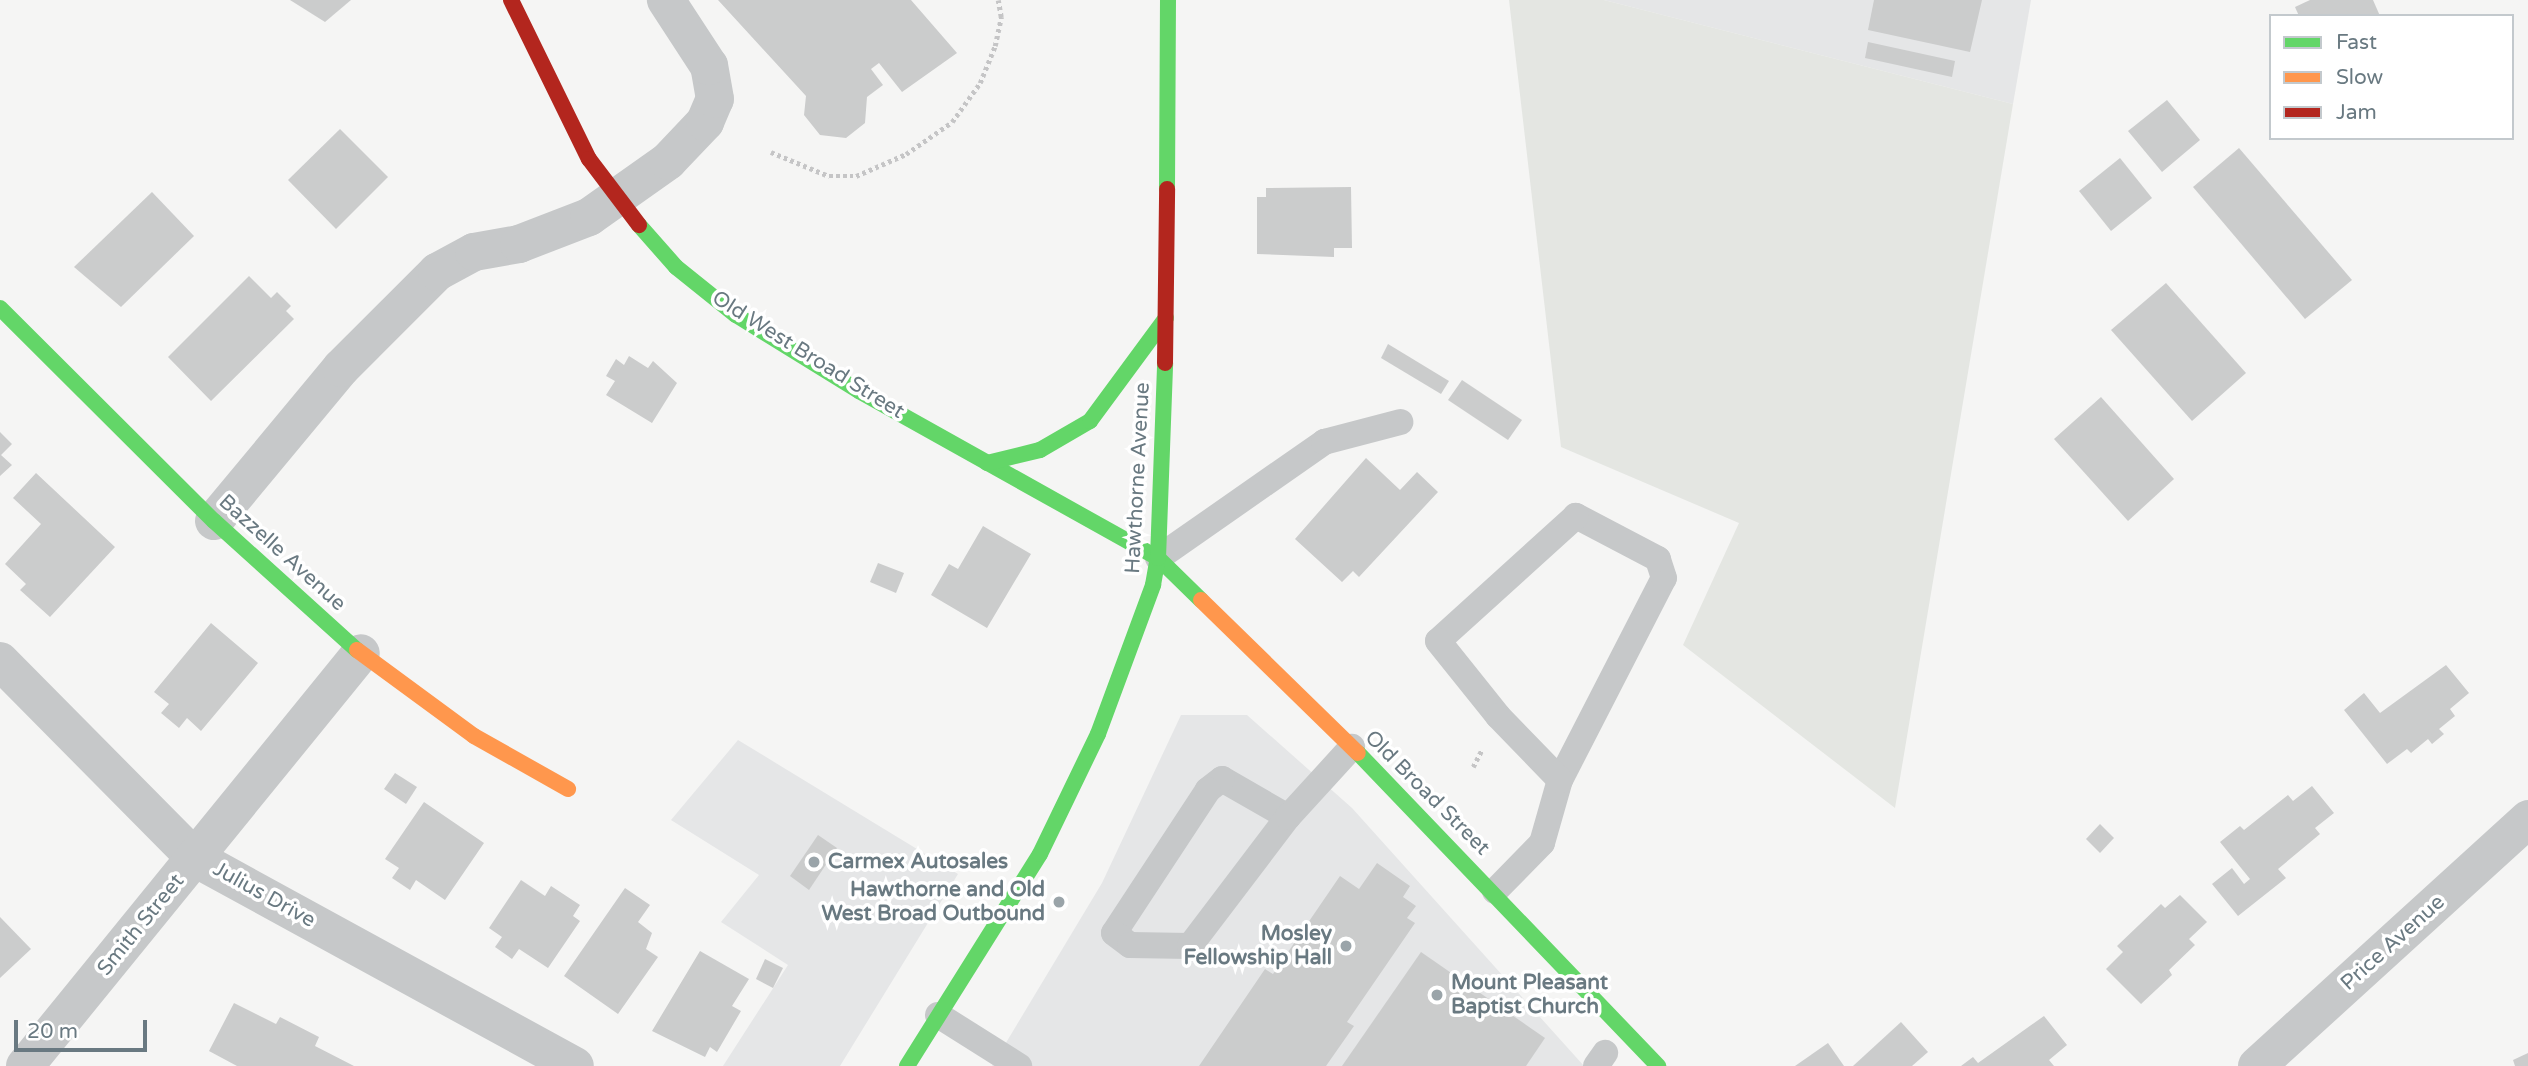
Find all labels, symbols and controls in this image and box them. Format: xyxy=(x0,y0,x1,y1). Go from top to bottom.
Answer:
legend xyxy=(2269,14,2514,140)
text: Fast xyxy=(2336,30,2377,55)
text: Slow xyxy=(2336,65,2383,90)
text: Jam xyxy=(2336,100,2377,125)
street label: Old West Broad Street xyxy=(707,286,909,424)
street label: Hawthorne Avenue xyxy=(1120,382,1156,574)
street label: Bazzelle Avenue xyxy=(213,489,351,617)
street label: Old Broad Street xyxy=(1359,725,1495,861)
place label: Carmex Autosales xyxy=(828,849,1008,875)
marker: Carmex Autosales xyxy=(806,854,822,870)
street label: Julius Drive xyxy=(208,857,320,933)
street label: Smith Street xyxy=(92,869,190,981)
place label: Hawthorne and Old West Broad Outbound xyxy=(821,877,1045,927)
street label: Price Avenue xyxy=(2336,890,2450,996)
marker: Hawthorne and Old West Broad Outbound xyxy=(1051,894,1067,910)
place label: Mosley Fellowship Hall xyxy=(1184,921,1332,971)
marker: Mosley Fellowship Hall xyxy=(1338,938,1354,954)
place label: Mount Pleasant Baptist Church xyxy=(1451,970,1608,1020)
marker: Mount Pleasant Baptist Church xyxy=(1429,987,1445,1003)
scale bar xyxy=(18,1006,150,1050)
text: 20 m xyxy=(27,1019,78,1044)

